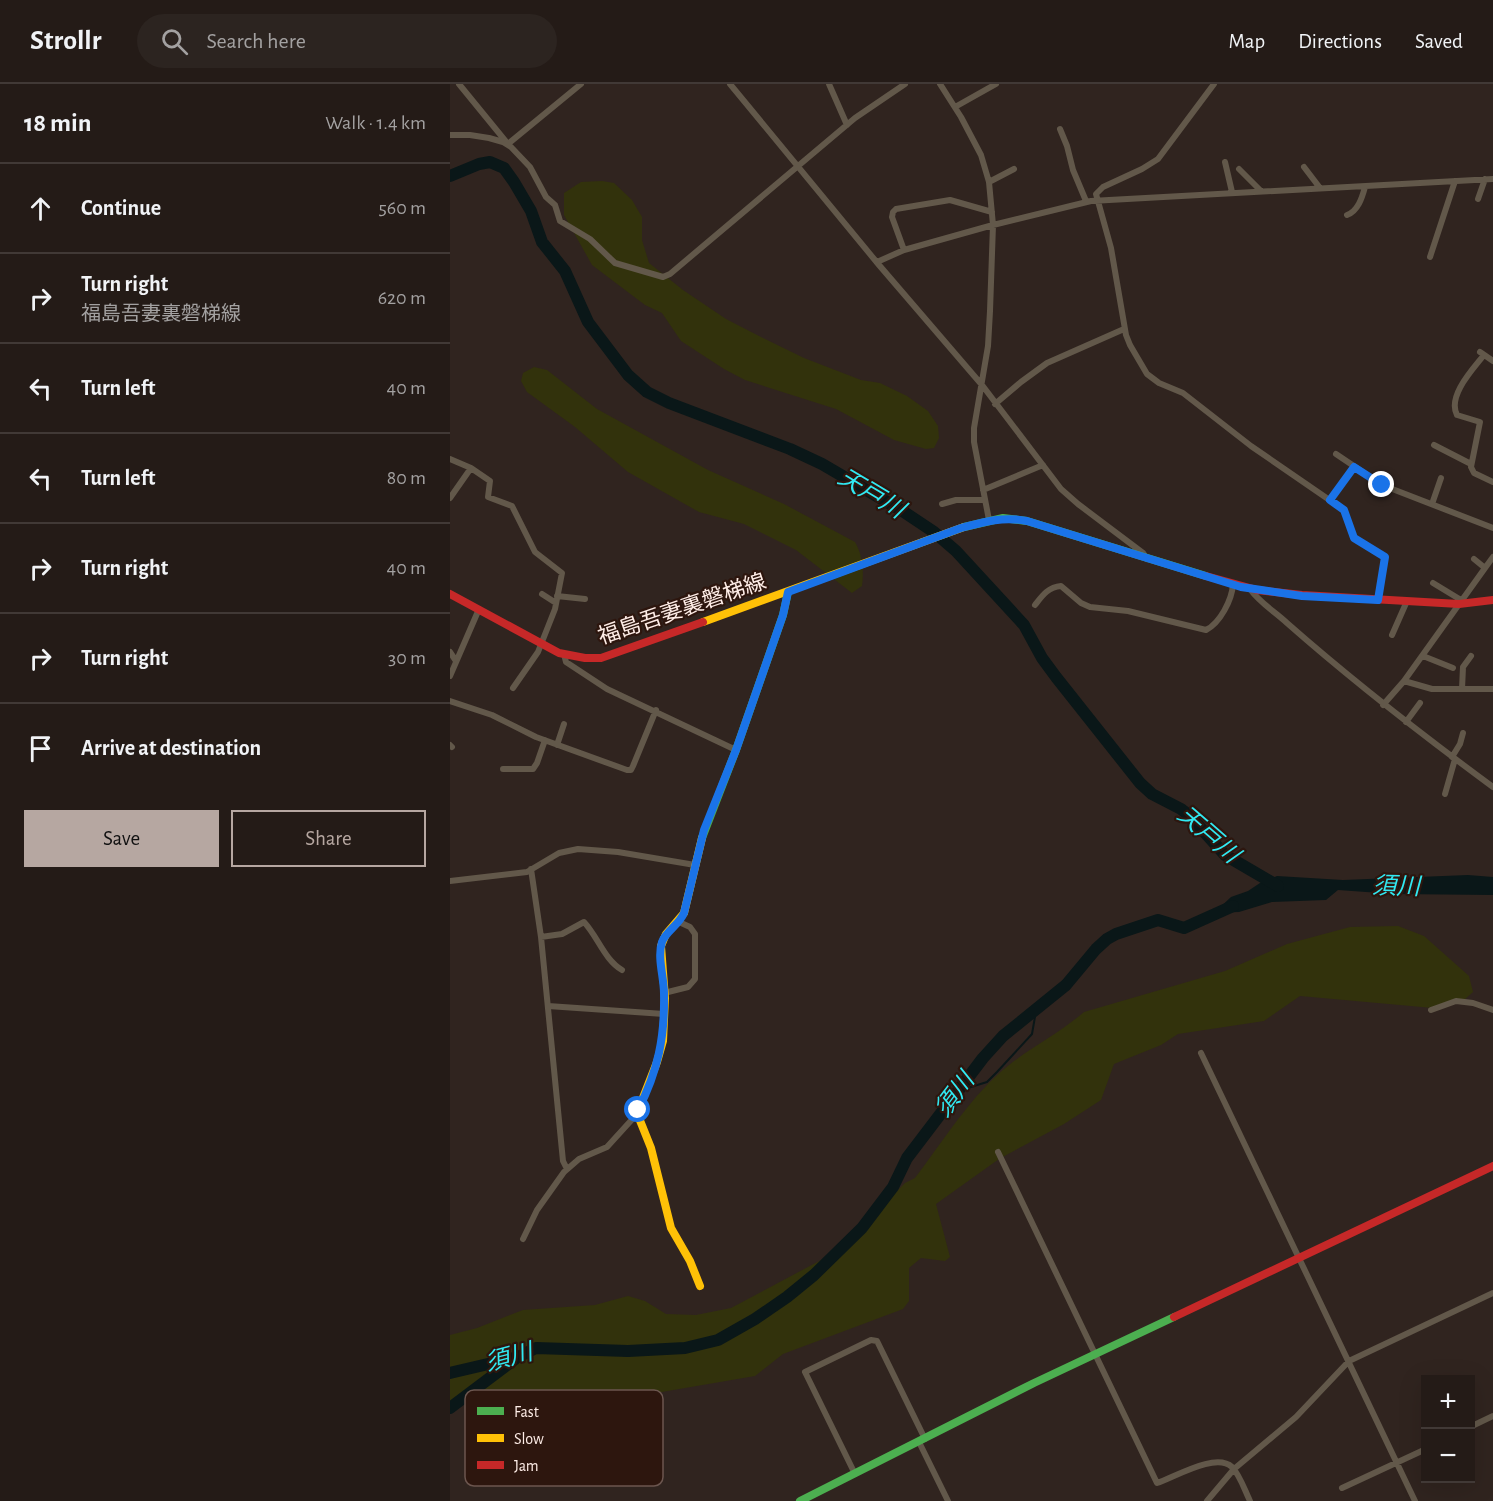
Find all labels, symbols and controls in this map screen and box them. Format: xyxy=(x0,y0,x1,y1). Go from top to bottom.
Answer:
search box xyxy=(137,14,557,68)
icon: search xyxy=(158,25,191,58)
text: Strollr xyxy=(30,27,101,55)
text: Search here xyxy=(206,30,306,52)
text: Map xyxy=(1229,31,1265,52)
text: Directions xyxy=(1298,31,1382,52)
text: Saved xyxy=(1415,31,1463,52)
text: 18 min xyxy=(24,110,92,136)
text: Walk · 1.4 km xyxy=(325,113,426,133)
icon: ahead xyxy=(24,192,57,225)
text: Continue xyxy=(81,197,161,219)
text: 560 m xyxy=(378,198,426,218)
text: Turn right xyxy=(81,273,168,295)
icon: right xyxy=(24,282,57,315)
text: 620 m xyxy=(378,288,426,308)
text: 福島吾妻裏磐梯線 xyxy=(81,304,241,324)
icon: left xyxy=(24,372,57,405)
text: Turn left xyxy=(81,377,155,399)
text: 40 m xyxy=(387,378,426,398)
icon: left xyxy=(24,462,57,495)
water label: 天戸川 xyxy=(834,465,911,524)
text: Turn left xyxy=(81,467,155,489)
text: 80 m xyxy=(387,468,426,488)
route end xyxy=(1368,471,1394,497)
icon: right xyxy=(24,552,57,585)
text: Turn right xyxy=(81,557,168,579)
text: 40 m xyxy=(387,558,426,578)
street label: 福島吾妻裏磐梯線 xyxy=(595,569,769,648)
icon: right xyxy=(24,642,57,675)
text: Turn right xyxy=(81,647,168,669)
text: 30 m xyxy=(388,648,426,668)
icon: arrive xyxy=(24,732,57,765)
text: Arrive at destination xyxy=(81,737,261,759)
water label: 天戸川 xyxy=(1173,802,1245,870)
button: Save xyxy=(24,810,219,867)
button: Share xyxy=(231,810,426,867)
water label: 須川 xyxy=(1372,874,1423,899)
water label: 須川 xyxy=(930,1066,981,1121)
route start xyxy=(624,1096,650,1122)
water label: 須川 xyxy=(482,1338,538,1376)
map controls xyxy=(1421,1375,1475,1483)
button: + xyxy=(1421,1375,1475,1429)
legend xyxy=(465,1390,663,1486)
text: Fast xyxy=(514,1404,539,1420)
button: − xyxy=(1421,1429,1475,1483)
text: Slow xyxy=(514,1431,544,1447)
text: Jam xyxy=(514,1458,539,1474)

